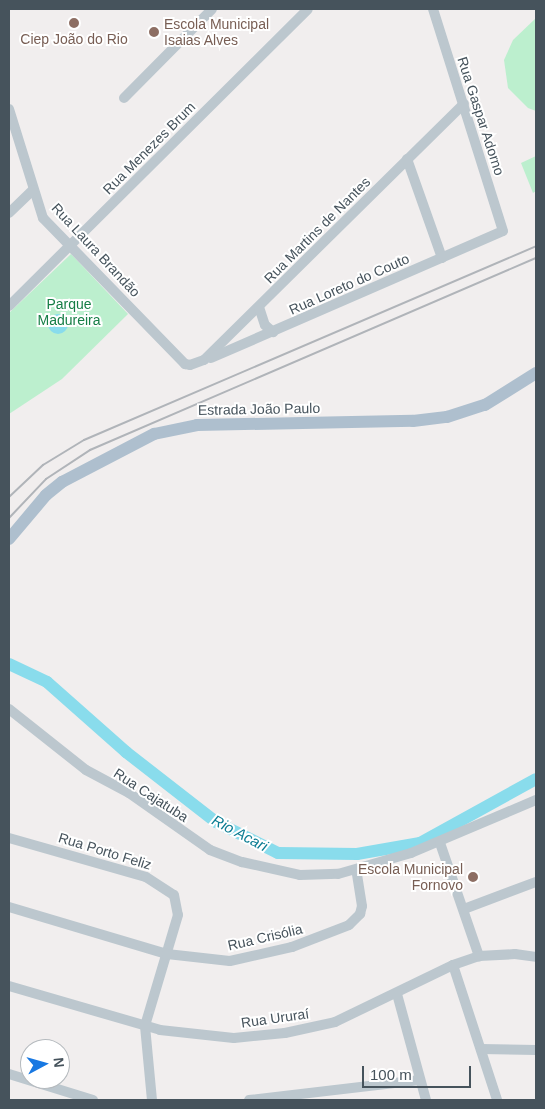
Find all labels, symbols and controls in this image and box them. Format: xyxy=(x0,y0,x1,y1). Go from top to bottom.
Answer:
place label: Escola Municipal Isaias Alves xyxy=(164,16,269,48)
marker: Ciep João do Rio xyxy=(68,17,80,29)
marker: Escola Municipal Isaias Alves xyxy=(148,26,160,38)
place label: Ciep João do Rio xyxy=(20,31,128,47)
street label: Rua Gaspar Adorno xyxy=(454,54,508,178)
street label: Rua Menezes Brum xyxy=(99,98,199,198)
street label: Rua Martins de Nantes xyxy=(260,173,374,287)
street label: Rua Laura Brandão xyxy=(48,200,144,300)
street label: Rua Loreto do Couto xyxy=(286,250,412,318)
park label: Parque Madureira xyxy=(37,296,101,328)
street label: Estrada João Paulo xyxy=(198,400,320,418)
street label: Rua Cajatuba xyxy=(111,765,191,825)
water label: Rio Acari xyxy=(209,811,271,855)
street label: Rua Porto Feliz xyxy=(56,829,154,873)
place label: Escola Municipal Fornovo xyxy=(358,861,463,894)
marker: Escola Municipal Fornovo xyxy=(467,871,479,883)
street label: Rua Crisólia xyxy=(226,920,304,954)
street label: Rua Ururaí xyxy=(240,1005,310,1031)
north arrow xyxy=(20,1039,70,1089)
scale bar xyxy=(365,1056,474,1088)
text: N xyxy=(50,1057,67,1068)
text: 100 m xyxy=(370,1066,412,1083)

